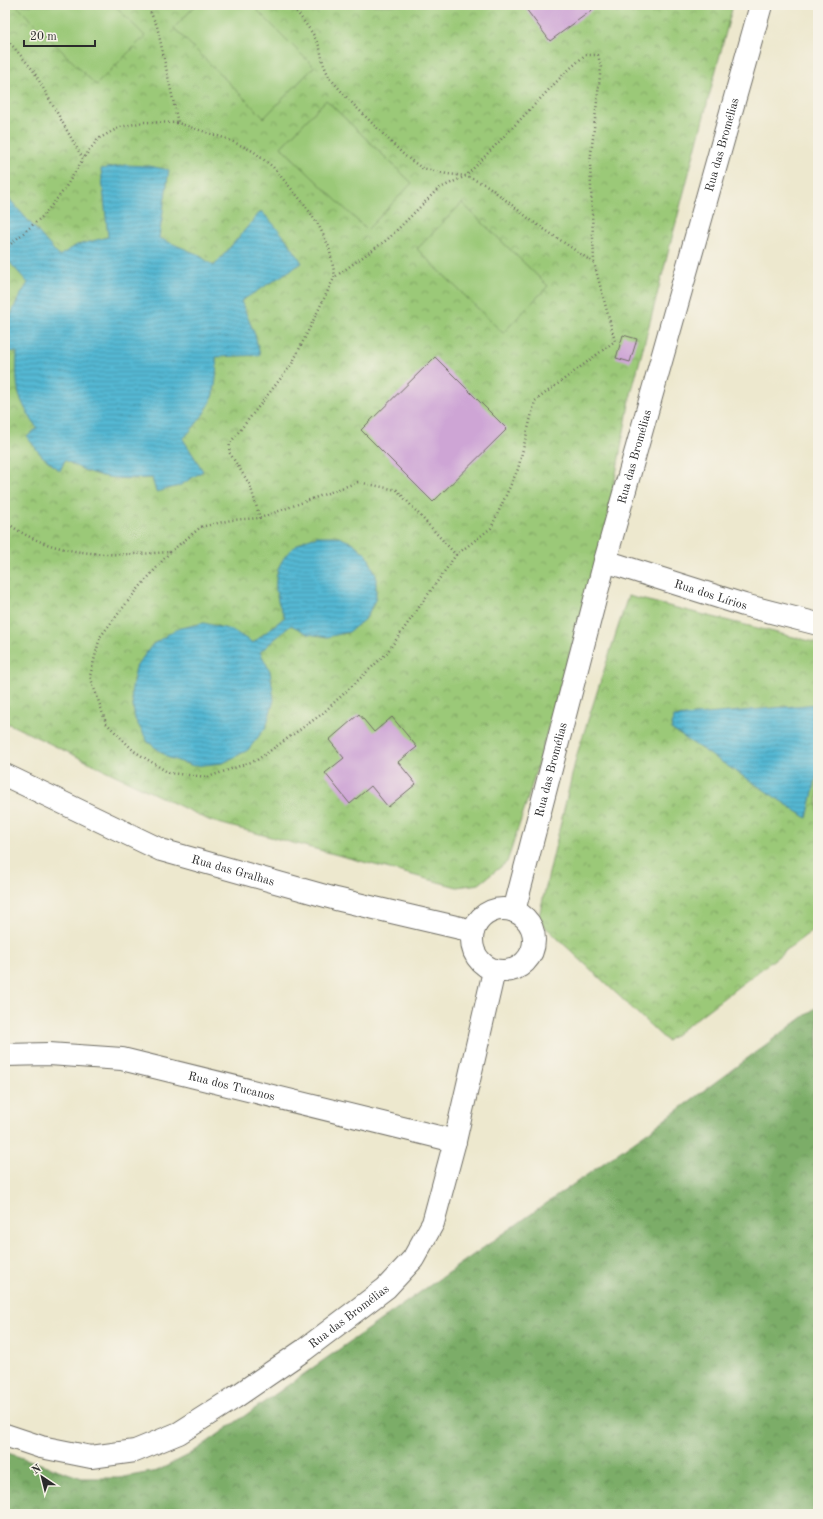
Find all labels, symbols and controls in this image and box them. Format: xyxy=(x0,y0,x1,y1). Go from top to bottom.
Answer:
scale bar xyxy=(24,22,95,48)
text: 20 m xyxy=(30,31,57,43)
street label: Rua das Bromélias xyxy=(704,97,742,193)
street label: Rua das Bromélias xyxy=(616,409,654,505)
street label: Rua dos Lírios xyxy=(673,578,748,613)
street label: Rua das Bromélias xyxy=(534,722,570,818)
street label: Rua das Gralhas xyxy=(190,854,276,888)
street label: Rua dos Tucanos xyxy=(187,1070,276,1103)
street label: Rua das Bromélias xyxy=(307,1283,392,1351)
north arrow xyxy=(22,1457,62,1497)
text: N xyxy=(31,1463,44,1477)

